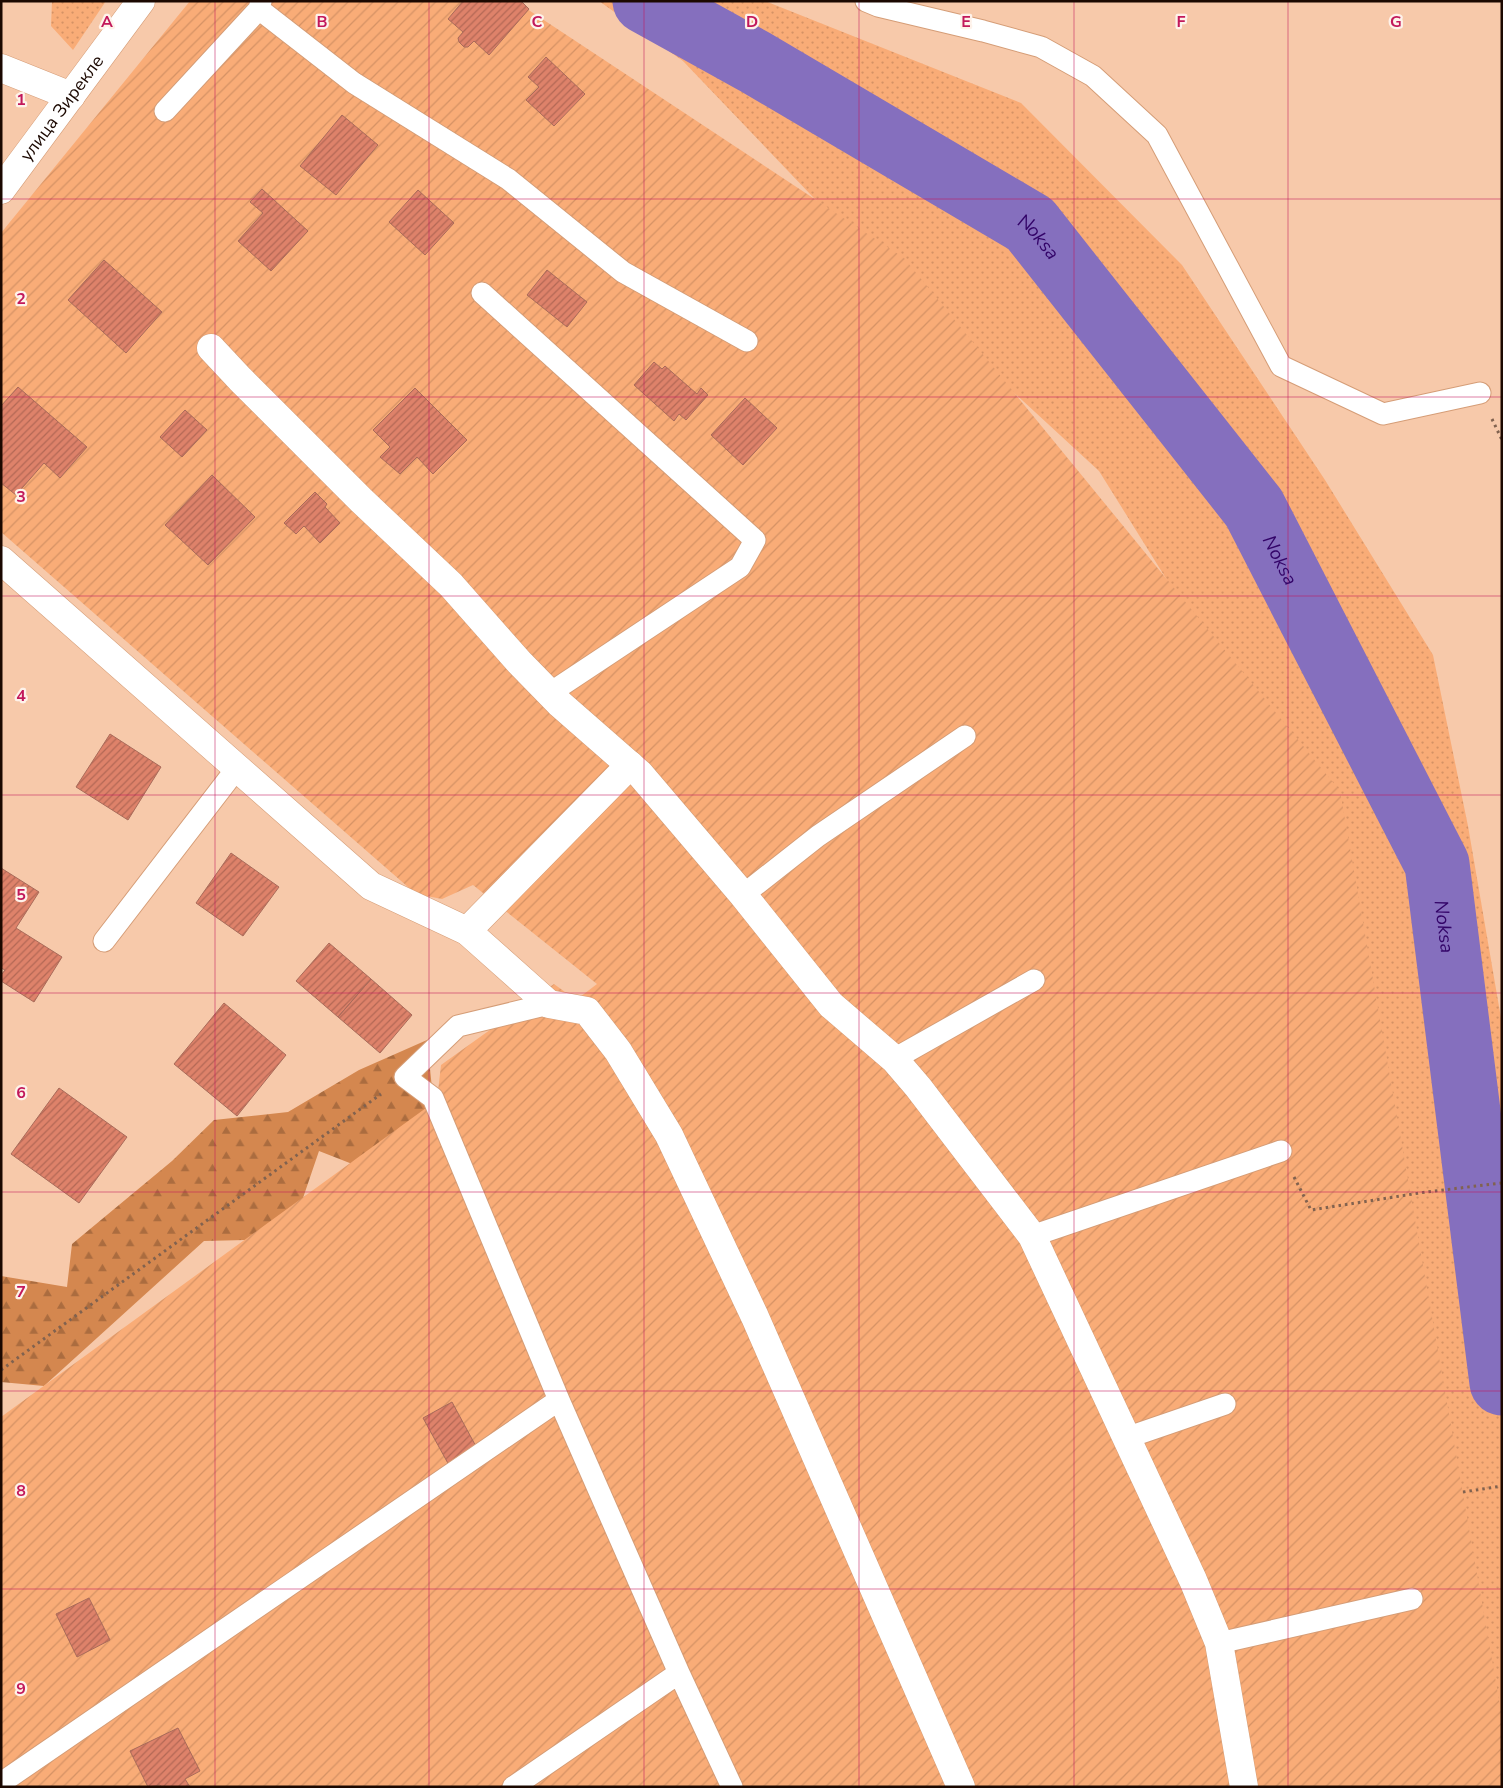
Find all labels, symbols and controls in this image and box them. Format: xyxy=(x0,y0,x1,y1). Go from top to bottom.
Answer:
text: A xyxy=(101,11,113,33)
text: B xyxy=(316,11,328,33)
text: C xyxy=(532,11,543,33)
text: D xyxy=(746,11,758,33)
text: E xyxy=(961,11,971,33)
text: F xyxy=(1177,11,1186,33)
text: G xyxy=(1390,11,1402,33)
street label: улица Зирекле xyxy=(14,50,109,166)
text: 1 xyxy=(16,89,26,111)
water label: Noksa xyxy=(1013,208,1065,265)
text: 2 xyxy=(16,288,26,310)
text: 3 xyxy=(16,486,26,508)
water label: Noksa xyxy=(1256,531,1303,590)
text: 4 xyxy=(16,685,26,707)
text: 5 xyxy=(16,884,26,906)
water label: Noksa xyxy=(1428,899,1460,955)
text: 6 xyxy=(16,1082,26,1104)
text: 7 xyxy=(16,1281,26,1303)
text: 8 xyxy=(16,1480,26,1502)
text: 9 xyxy=(16,1678,26,1700)

